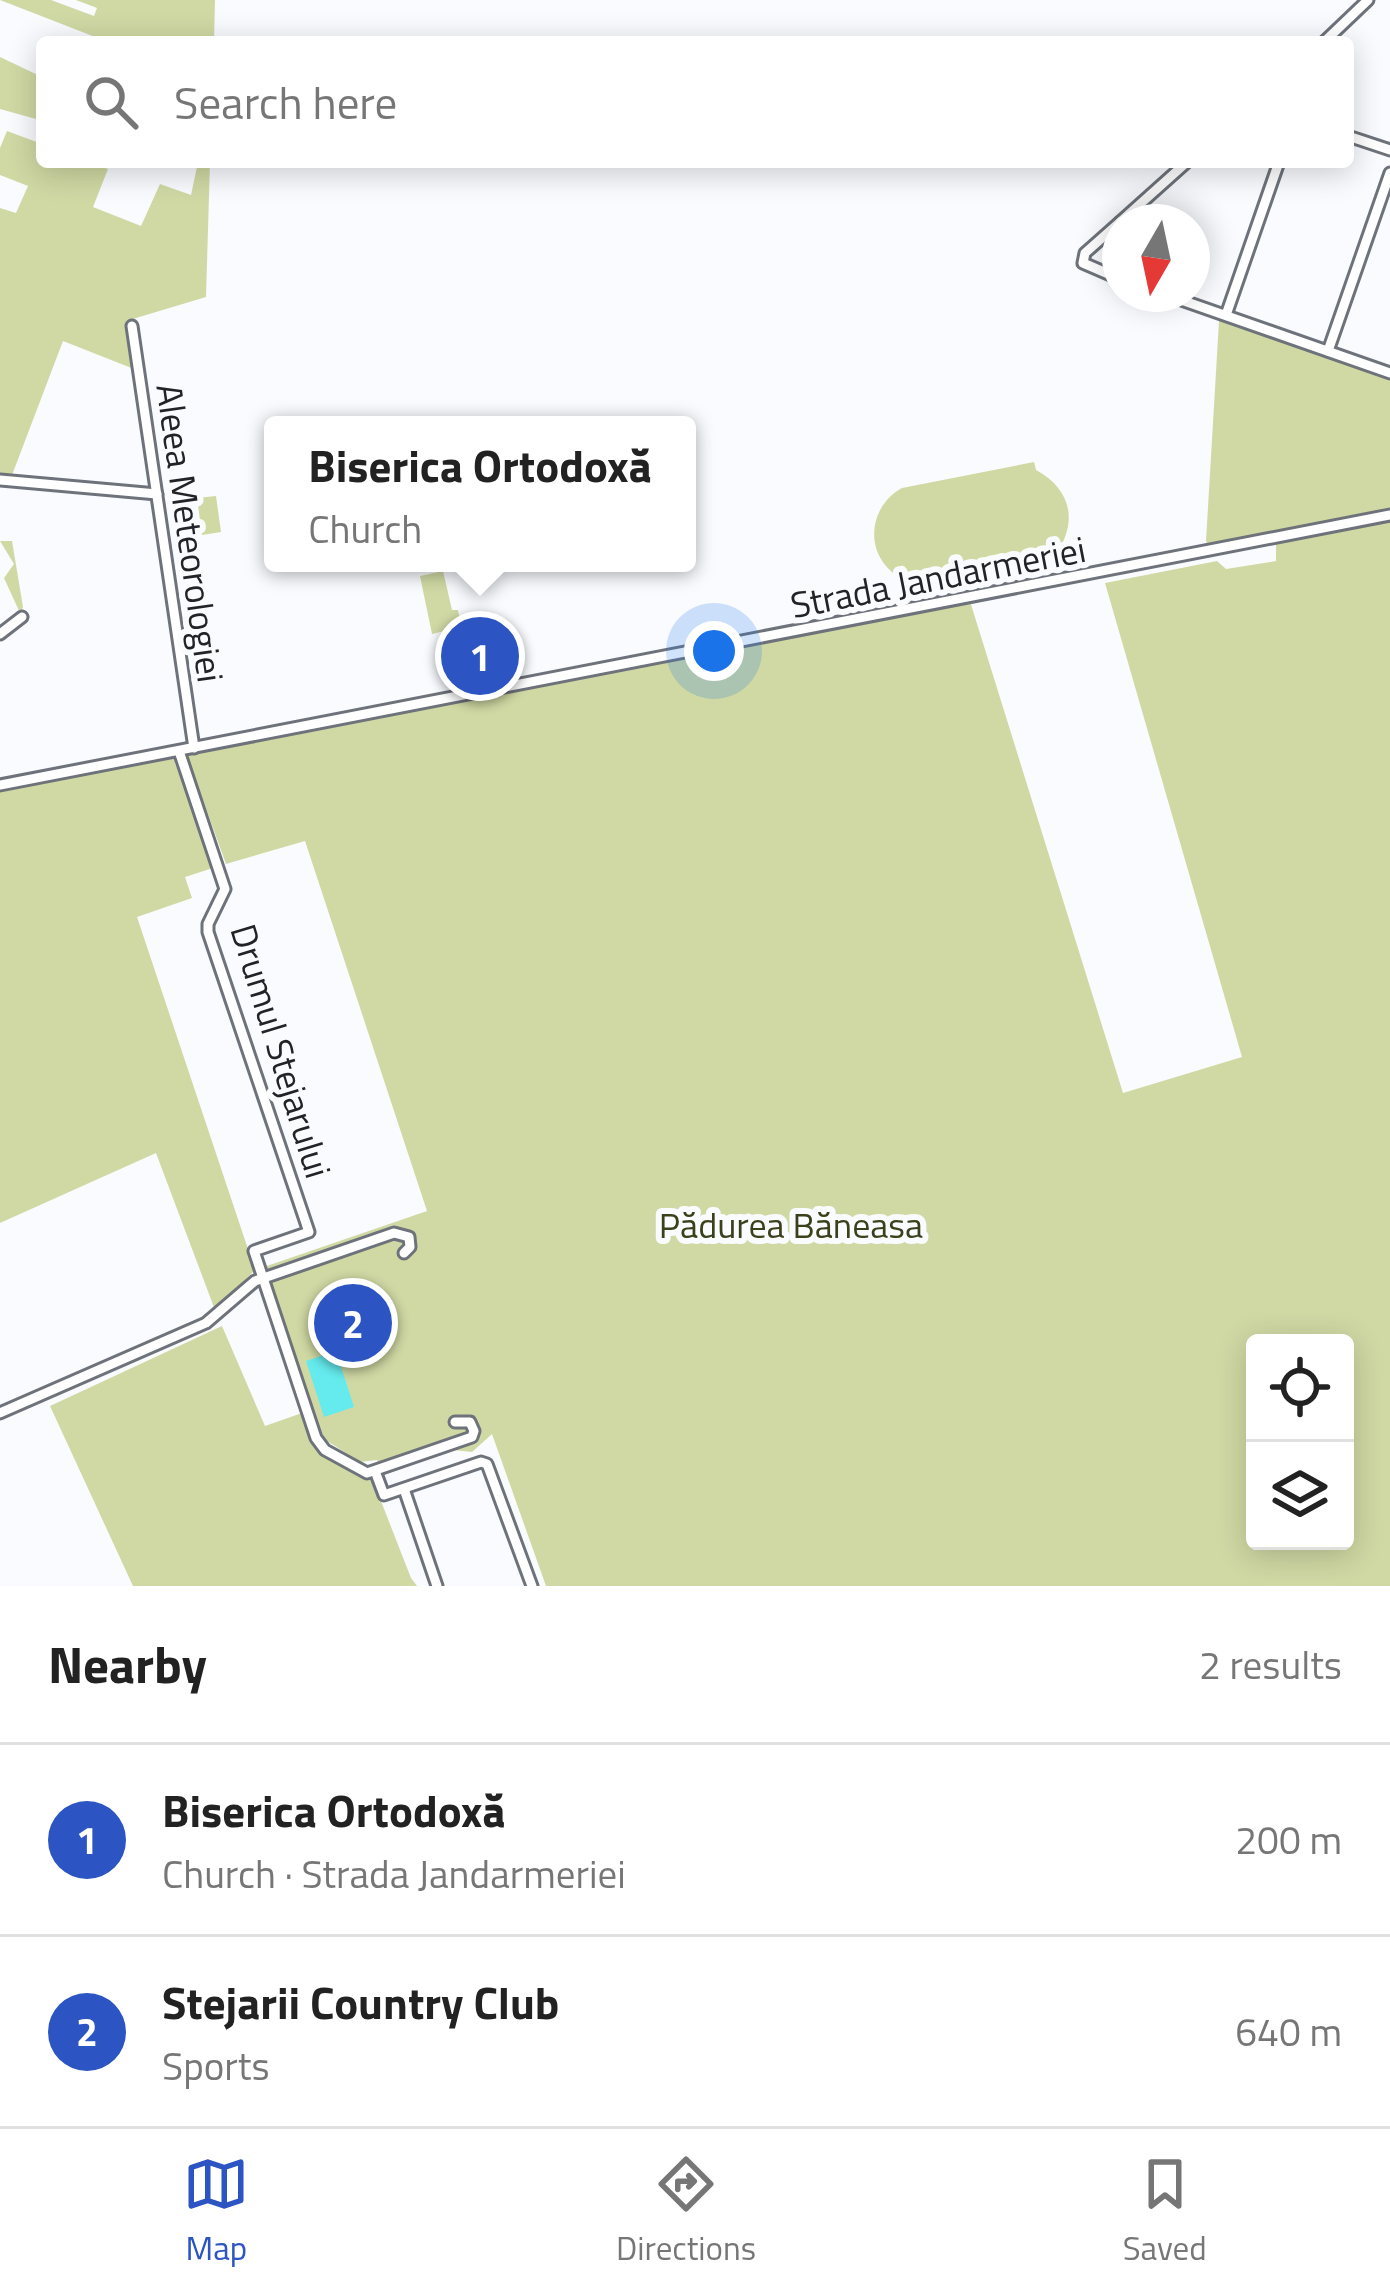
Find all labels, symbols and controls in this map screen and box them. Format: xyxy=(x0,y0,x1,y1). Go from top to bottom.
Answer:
search box xyxy=(36,36,1354,168)
text: Search here xyxy=(174,68,397,136)
icon: search xyxy=(78,69,144,135)
north arrow xyxy=(1102,204,1210,312)
street label: Aleea Meteorologiei xyxy=(142,380,239,686)
popup xyxy=(264,416,696,572)
text: Biserica Ortodoxă xyxy=(308,431,652,499)
text: Church xyxy=(308,499,422,558)
street label: Strada Jandarmeriei xyxy=(786,521,1090,632)
pin: 1 xyxy=(441,611,519,701)
your location xyxy=(684,621,744,681)
street label: Drumul Stejarului xyxy=(217,917,346,1185)
park label: Pădurea Băneasa xyxy=(659,1197,923,1252)
pin: 2 xyxy=(314,1278,392,1368)
map controls xyxy=(1246,1334,1354,1550)
button: locate xyxy=(1246,1334,1354,1442)
button: layers xyxy=(1246,1442,1354,1550)
text: Nearby xyxy=(48,1625,207,1703)
text: 2 results xyxy=(1199,1635,1342,1694)
text: Biserica Ortodoxă xyxy=(162,1776,506,1844)
text: 1 xyxy=(76,1810,98,1869)
text: 200 m xyxy=(1235,1810,1342,1869)
text: Church · Strada Jandarmeriei xyxy=(162,1844,626,1903)
text: Stejarii Country Club xyxy=(162,1968,559,2036)
text: 2 xyxy=(76,2002,98,2061)
text: 640 m xyxy=(1235,2002,1342,2061)
text: Sports xyxy=(162,2036,270,2095)
tab: Map xyxy=(183,2151,249,2273)
tab: Directions xyxy=(616,2151,756,2273)
tab: Saved xyxy=(1123,2151,1207,2273)

